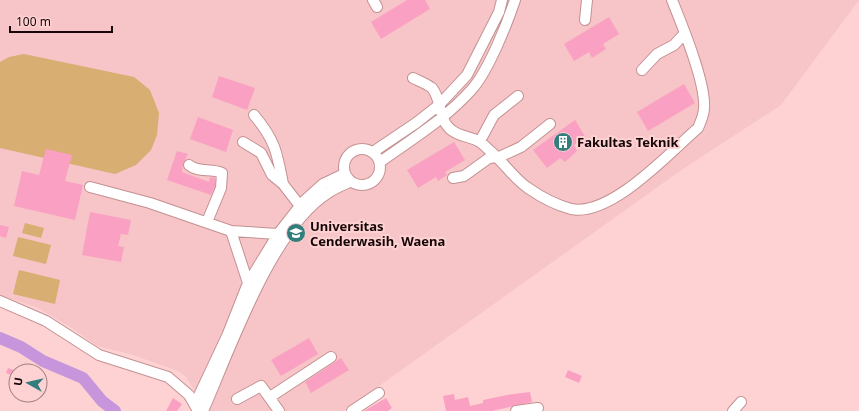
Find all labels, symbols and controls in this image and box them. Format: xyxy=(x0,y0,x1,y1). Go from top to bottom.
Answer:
scale bar xyxy=(10,8,112,34)
text: 100 m xyxy=(16,13,51,30)
building icon: Fakultas Teknik xyxy=(552,131,574,153)
place label: Fakultas Teknik xyxy=(577,133,679,151)
place label: Universitas Cenderwasih, Waena xyxy=(310,217,445,250)
school or university icon: Universitas Cenderwasih, Waena xyxy=(285,222,307,244)
north arrow xyxy=(8,363,48,403)
text: U xyxy=(10,376,26,387)

